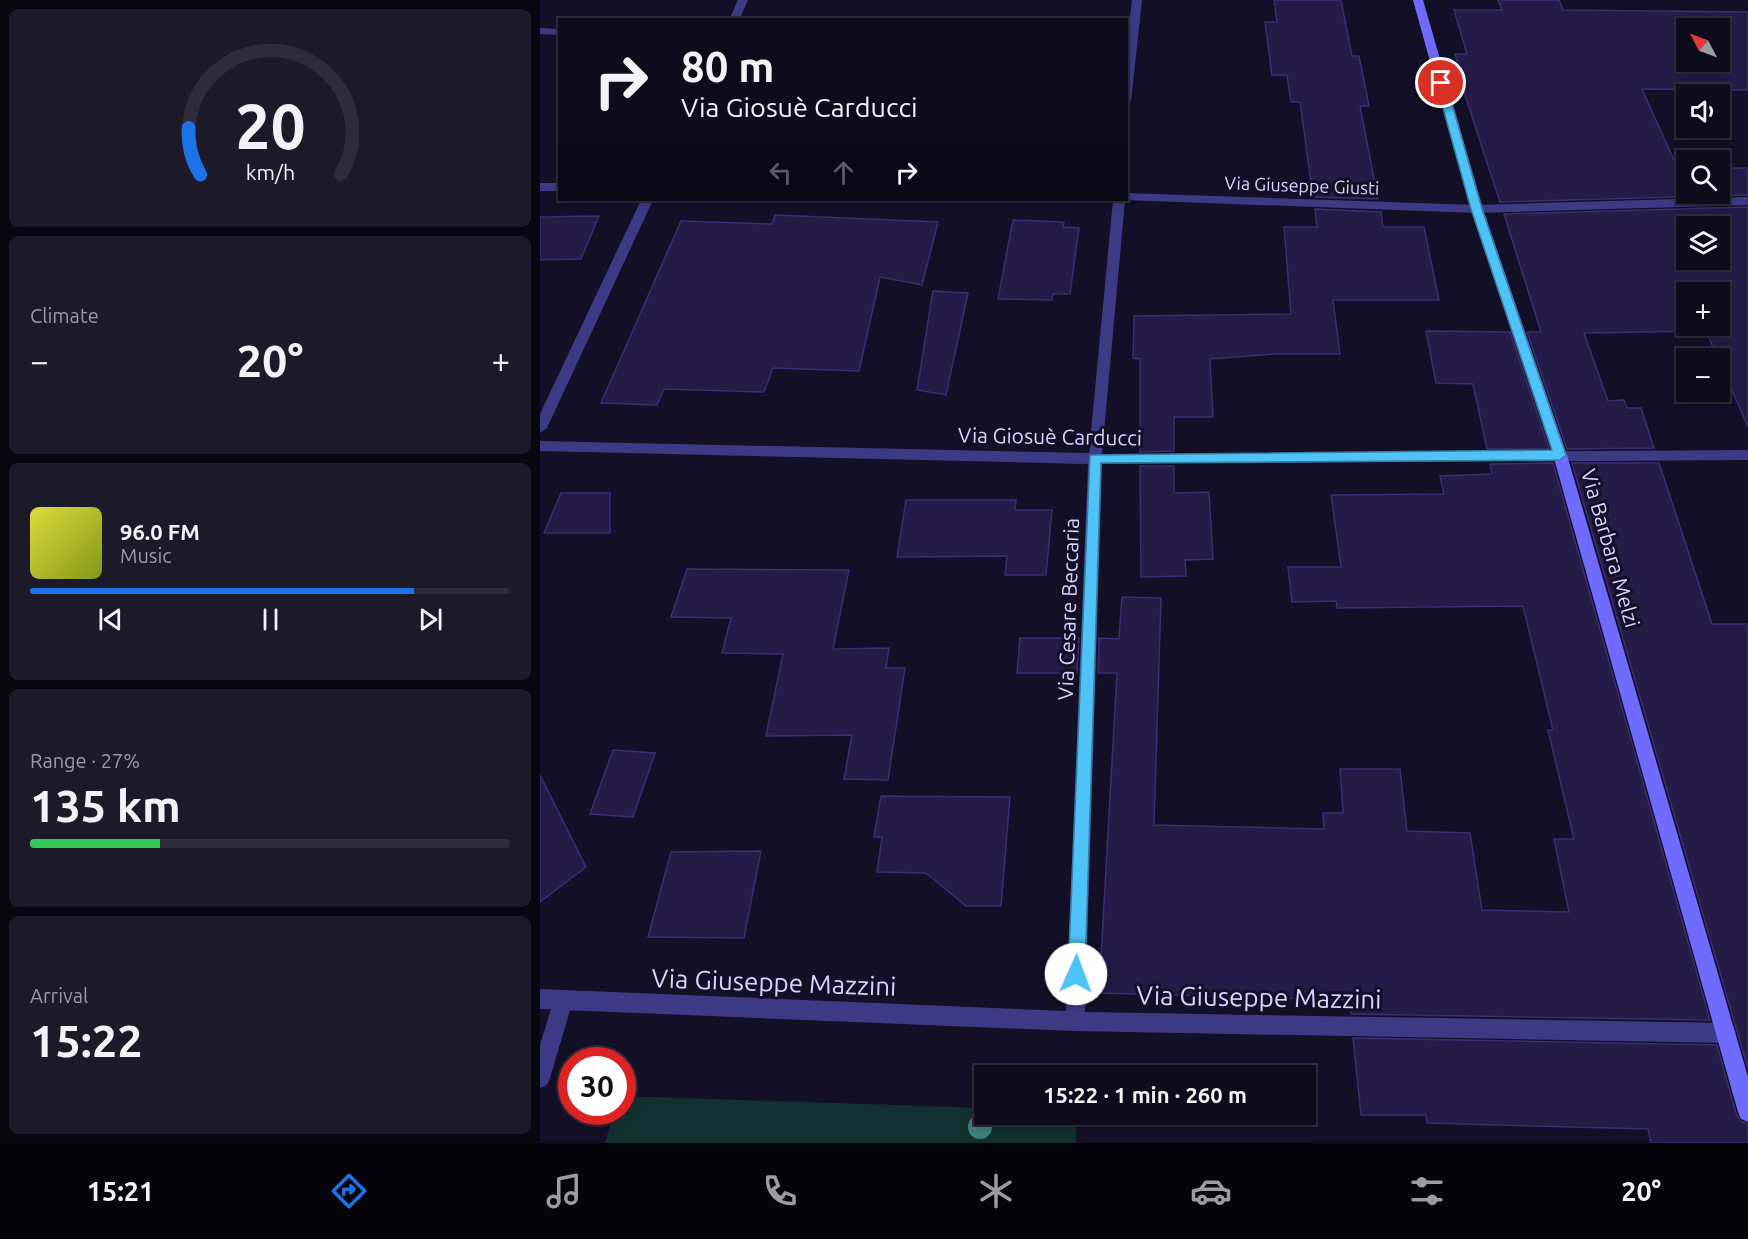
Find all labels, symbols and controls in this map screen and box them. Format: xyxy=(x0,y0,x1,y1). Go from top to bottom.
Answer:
north arrow xyxy=(1676,18,1730,72)
map controls xyxy=(1676,18,1730,402)
icon: right xyxy=(582,42,660,120)
text: 80 m xyxy=(681,43,775,90)
pin xyxy=(1415,57,1466,108)
icon: arrive xyxy=(1424,66,1457,99)
button: sound xyxy=(1676,84,1730,138)
text: 20 xyxy=(235,91,305,161)
text: Via Giosuè Carducci xyxy=(681,92,918,122)
button: search xyxy=(1676,150,1730,204)
icon: left xyxy=(764,156,797,189)
icon: ahead xyxy=(827,156,860,189)
icon: right xyxy=(890,156,923,189)
text: km/h xyxy=(245,160,295,184)
street label: Via Giuseppe Giusti xyxy=(1224,172,1380,198)
button: layers xyxy=(1676,216,1730,270)
button: + xyxy=(1676,282,1730,336)
text: Climate xyxy=(30,304,99,327)
text: 20° xyxy=(237,335,303,386)
text: − xyxy=(30,342,49,379)
text: + xyxy=(491,342,510,379)
button: − xyxy=(1676,348,1730,402)
street label: Via Giosuè Carducci xyxy=(958,422,1142,450)
street label: Via Barbara Melzi xyxy=(1577,466,1645,630)
street label: Via Cesare Beccaria xyxy=(1053,517,1083,701)
text: 96.0 FM xyxy=(120,519,200,544)
text: Music xyxy=(120,544,172,567)
icon: previous xyxy=(94,603,127,636)
icon: pause xyxy=(254,603,287,636)
icon: next xyxy=(414,603,447,636)
text: Range · 27% xyxy=(30,749,140,772)
text: 135 km xyxy=(30,780,181,831)
position arrow xyxy=(1044,942,1108,1006)
street label: Via Giuseppe Mazzini xyxy=(651,963,897,1001)
street label: Via Giuseppe Mazzini xyxy=(1136,980,1382,1014)
text: Arrival xyxy=(30,984,88,1007)
text: 15:22 xyxy=(30,1015,143,1066)
speed limit sign: 30 xyxy=(558,1047,636,1125)
text: 15:22 · 1 min · 260 m xyxy=(1043,1082,1247,1107)
icon: directions xyxy=(328,1170,370,1212)
icon: music xyxy=(543,1170,585,1212)
icon: phone xyxy=(759,1170,801,1212)
icon: climate xyxy=(975,1170,1017,1212)
icon: car xyxy=(1190,1170,1232,1212)
icon: filters xyxy=(1406,1170,1448,1212)
text: 15:21 xyxy=(87,1176,154,1206)
text: 20° xyxy=(1621,1176,1661,1206)

